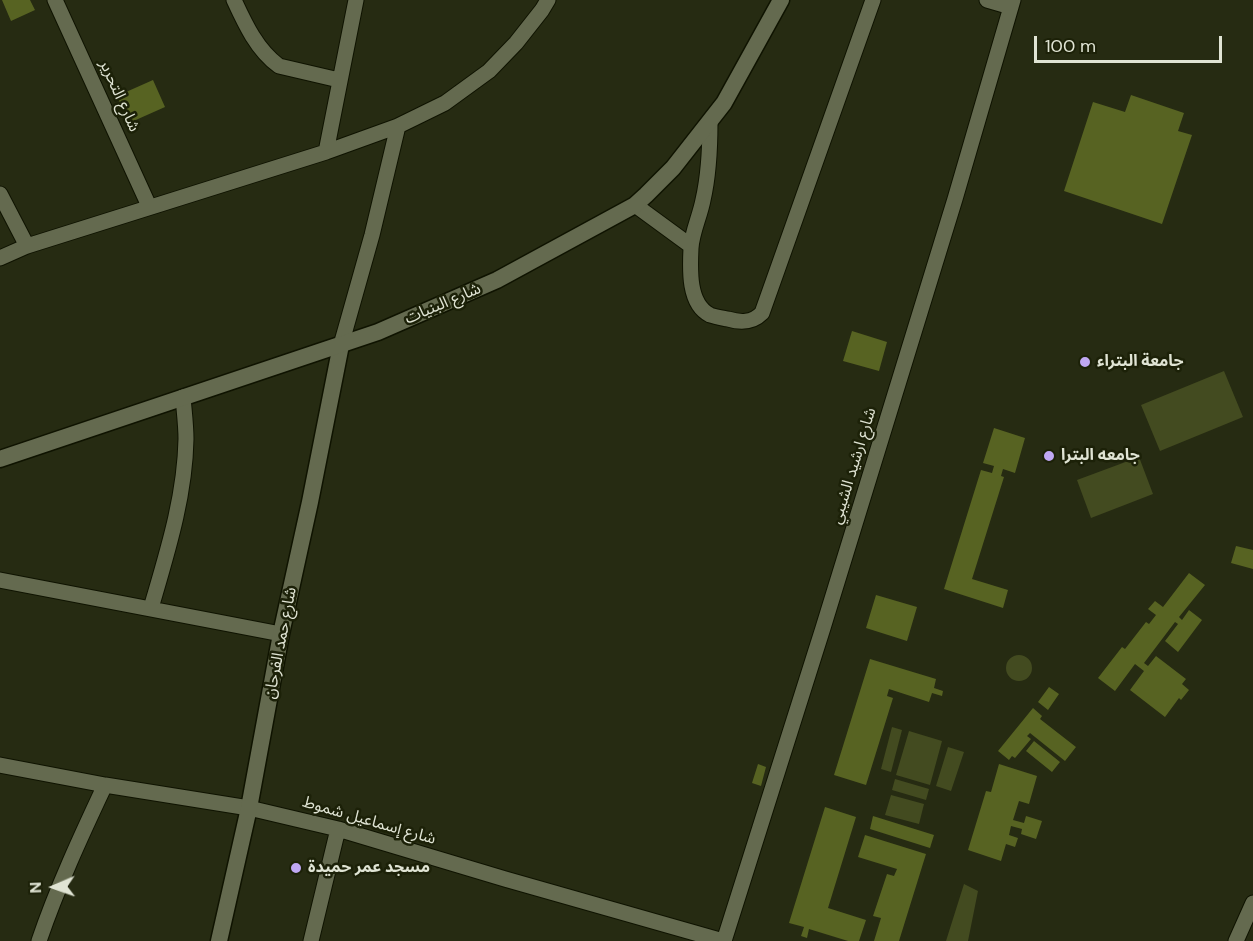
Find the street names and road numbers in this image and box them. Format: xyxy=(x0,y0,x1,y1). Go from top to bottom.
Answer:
street label: شارع التحرير xyxy=(95,57,143,135)
street label: شارع البنيات xyxy=(402,279,484,329)
street label: شارع ارشيد الشيبي xyxy=(827,405,881,527)
street label: شارع حمد الفرحان xyxy=(261,585,301,701)
street label: شارع إسماعيل شموط xyxy=(300,793,438,849)

